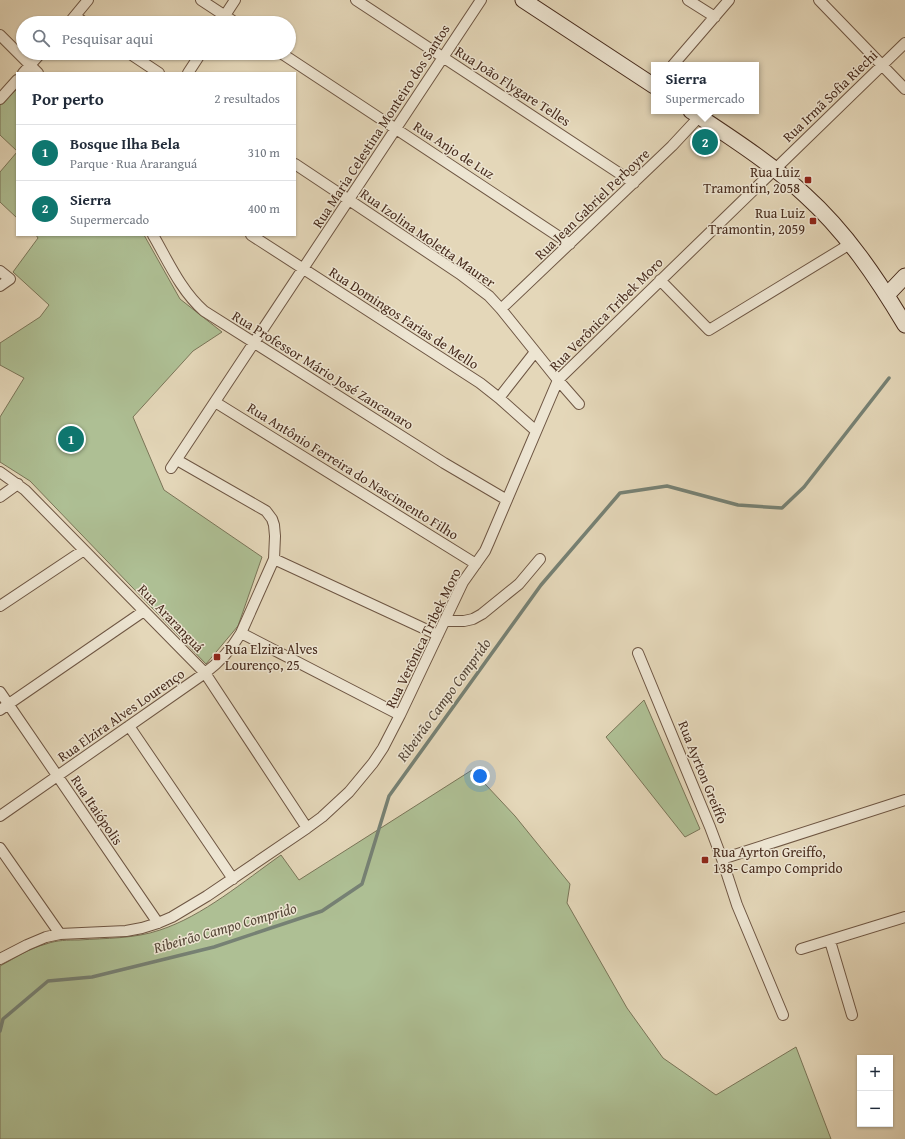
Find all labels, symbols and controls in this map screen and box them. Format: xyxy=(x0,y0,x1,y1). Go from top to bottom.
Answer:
search box xyxy=(16,16,296,60)
street label: Rua Maria Celestina Monteiro dos Santos xyxy=(307,20,455,232)
icon: search xyxy=(30,27,52,49)
text: Pesquisar aqui xyxy=(62,28,153,49)
street label: Rua João Flygare Telles xyxy=(451,41,575,131)
street label: Rua Irmã Sofia Riechi xyxy=(778,45,882,147)
popup xyxy=(651,62,759,114)
text: Sierra xyxy=(665,68,707,89)
text: Por perto xyxy=(32,86,104,111)
text: 2 resultados xyxy=(214,89,280,108)
text: Supermercado xyxy=(665,89,745,108)
street label: Rua Anjo de Luz xyxy=(409,116,499,184)
pin: 2 xyxy=(692,127,718,157)
text: Bosque Ilha Bela xyxy=(70,133,180,154)
text: 1 xyxy=(42,143,48,162)
text: 310 m xyxy=(248,143,280,162)
street label: Rua Jean Gabriel Perboyre xyxy=(530,144,654,264)
text: Parque · Rua Araranguá xyxy=(70,154,197,173)
place label: Rua Luiz Tramontin, 2058 xyxy=(703,162,800,198)
marker: Rua Luiz Tramontin, 2058 xyxy=(803,175,813,185)
street label: Rua Izolina Moletta Maurer xyxy=(356,184,500,292)
text: Sierra xyxy=(70,189,111,210)
text: 2 xyxy=(42,199,48,218)
text: 400 m xyxy=(248,199,280,218)
place label: Rua Luiz Tramontin, 2059 xyxy=(708,203,805,239)
text: Supermercado xyxy=(70,210,149,229)
marker: Rua Luiz Tramontin, 2059 xyxy=(808,216,818,226)
street label: Rua Verônica Tribek Moro xyxy=(545,253,667,375)
street label: Rua Domingos Farias de Mello xyxy=(325,262,483,374)
street label: Rua Professor Mário José Zancanaro xyxy=(228,306,418,434)
street label: Rua Antônio Ferreira do Nascimento Filho xyxy=(244,397,462,545)
pin: 1 xyxy=(58,424,84,454)
street label: Rua Verônica Tribek Moro xyxy=(380,565,466,711)
street label: Rua Araranguá xyxy=(133,580,209,657)
water label: Ribeirão Campo Comprido xyxy=(391,633,496,767)
place label: Rua Elzira Alves Lourenço, 25 xyxy=(225,639,318,675)
marker: Rua Elzira Alves Lourenço, 25 xyxy=(212,652,222,662)
street label: Rua Elzira Alves Lourenço xyxy=(53,664,189,766)
street label: Rua Ayrton Greiffo xyxy=(673,718,733,826)
your location xyxy=(470,766,490,786)
street label: Rua Itaiópolis xyxy=(66,771,128,849)
place label: Rua Ayrton Greiffo, 138- Campo Comprido xyxy=(713,842,843,878)
marker: Rua Ayrton Greiffo, 138- Campo Comprido xyxy=(700,855,710,865)
water label: Ribeirão Campo Comprido xyxy=(150,897,299,958)
map controls xyxy=(857,1055,893,1127)
button: + xyxy=(857,1055,893,1091)
button: − xyxy=(857,1091,893,1127)

